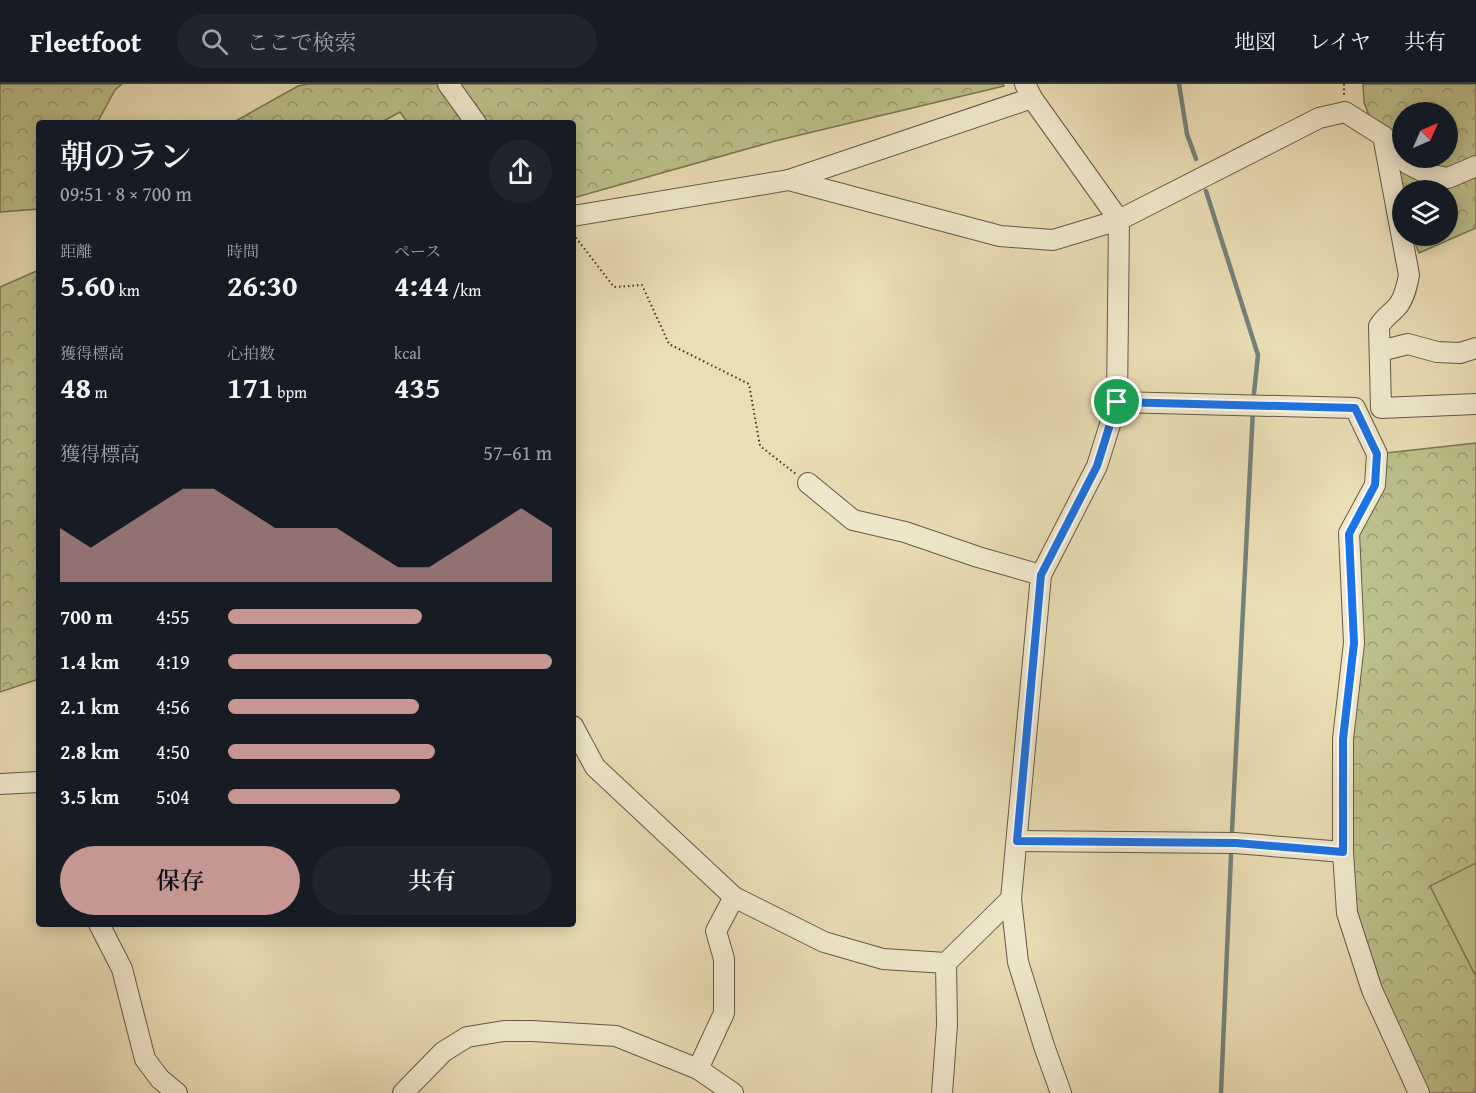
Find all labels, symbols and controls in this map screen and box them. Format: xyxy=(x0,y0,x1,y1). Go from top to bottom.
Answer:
search box xyxy=(177,14,597,68)
text: Fleetfoot xyxy=(30,21,141,62)
icon: search xyxy=(198,25,231,58)
text: ここで検索 xyxy=(246,26,356,58)
text: 地図 xyxy=(1234,26,1276,57)
text: レイヤ xyxy=(1309,26,1371,57)
text: 共有 xyxy=(1404,26,1446,57)
north arrow xyxy=(1392,102,1458,168)
map controls xyxy=(1392,102,1458,246)
text: 朝のラン xyxy=(60,132,192,180)
button: share xyxy=(489,140,552,203)
text: 09:51 · 8 × 700 m xyxy=(60,179,192,208)
button: layers xyxy=(1392,180,1458,246)
text: 距離 xyxy=(60,239,92,263)
text: 時間 xyxy=(227,239,259,263)
text: ペース xyxy=(394,239,441,263)
text: 5.60 xyxy=(60,263,115,307)
text: 26:30 xyxy=(227,263,298,307)
text: 4:44 xyxy=(394,263,449,307)
text: km xyxy=(115,278,140,302)
text: /km xyxy=(449,278,481,302)
text: 獲得標高 xyxy=(60,341,124,365)
text: 心拍数 xyxy=(227,341,275,365)
text: kcal xyxy=(394,341,421,365)
text: 48 xyxy=(60,365,91,409)
text: 171 xyxy=(227,365,274,409)
text: 435 xyxy=(394,365,441,409)
pin xyxy=(1091,376,1142,427)
text: m xyxy=(91,380,108,404)
text: bpm xyxy=(274,380,307,404)
icon: arrive xyxy=(1100,385,1133,418)
text: 57–61 m xyxy=(483,438,552,467)
text: 獲得標高 xyxy=(60,439,140,468)
text: 700 m xyxy=(60,602,113,631)
text: 4:55 xyxy=(156,602,190,631)
text: 1.4 km xyxy=(60,647,119,676)
text: 4:19 xyxy=(156,647,190,676)
text: 2.1 km xyxy=(60,692,119,721)
text: 4:56 xyxy=(156,692,190,721)
text: 2.8 km xyxy=(60,737,119,766)
text: 4:50 xyxy=(156,737,190,766)
text: 3.5 km xyxy=(60,782,119,811)
text: 5:04 xyxy=(156,782,190,811)
button: 保存 xyxy=(60,846,300,915)
button: 共有 xyxy=(312,846,552,915)

